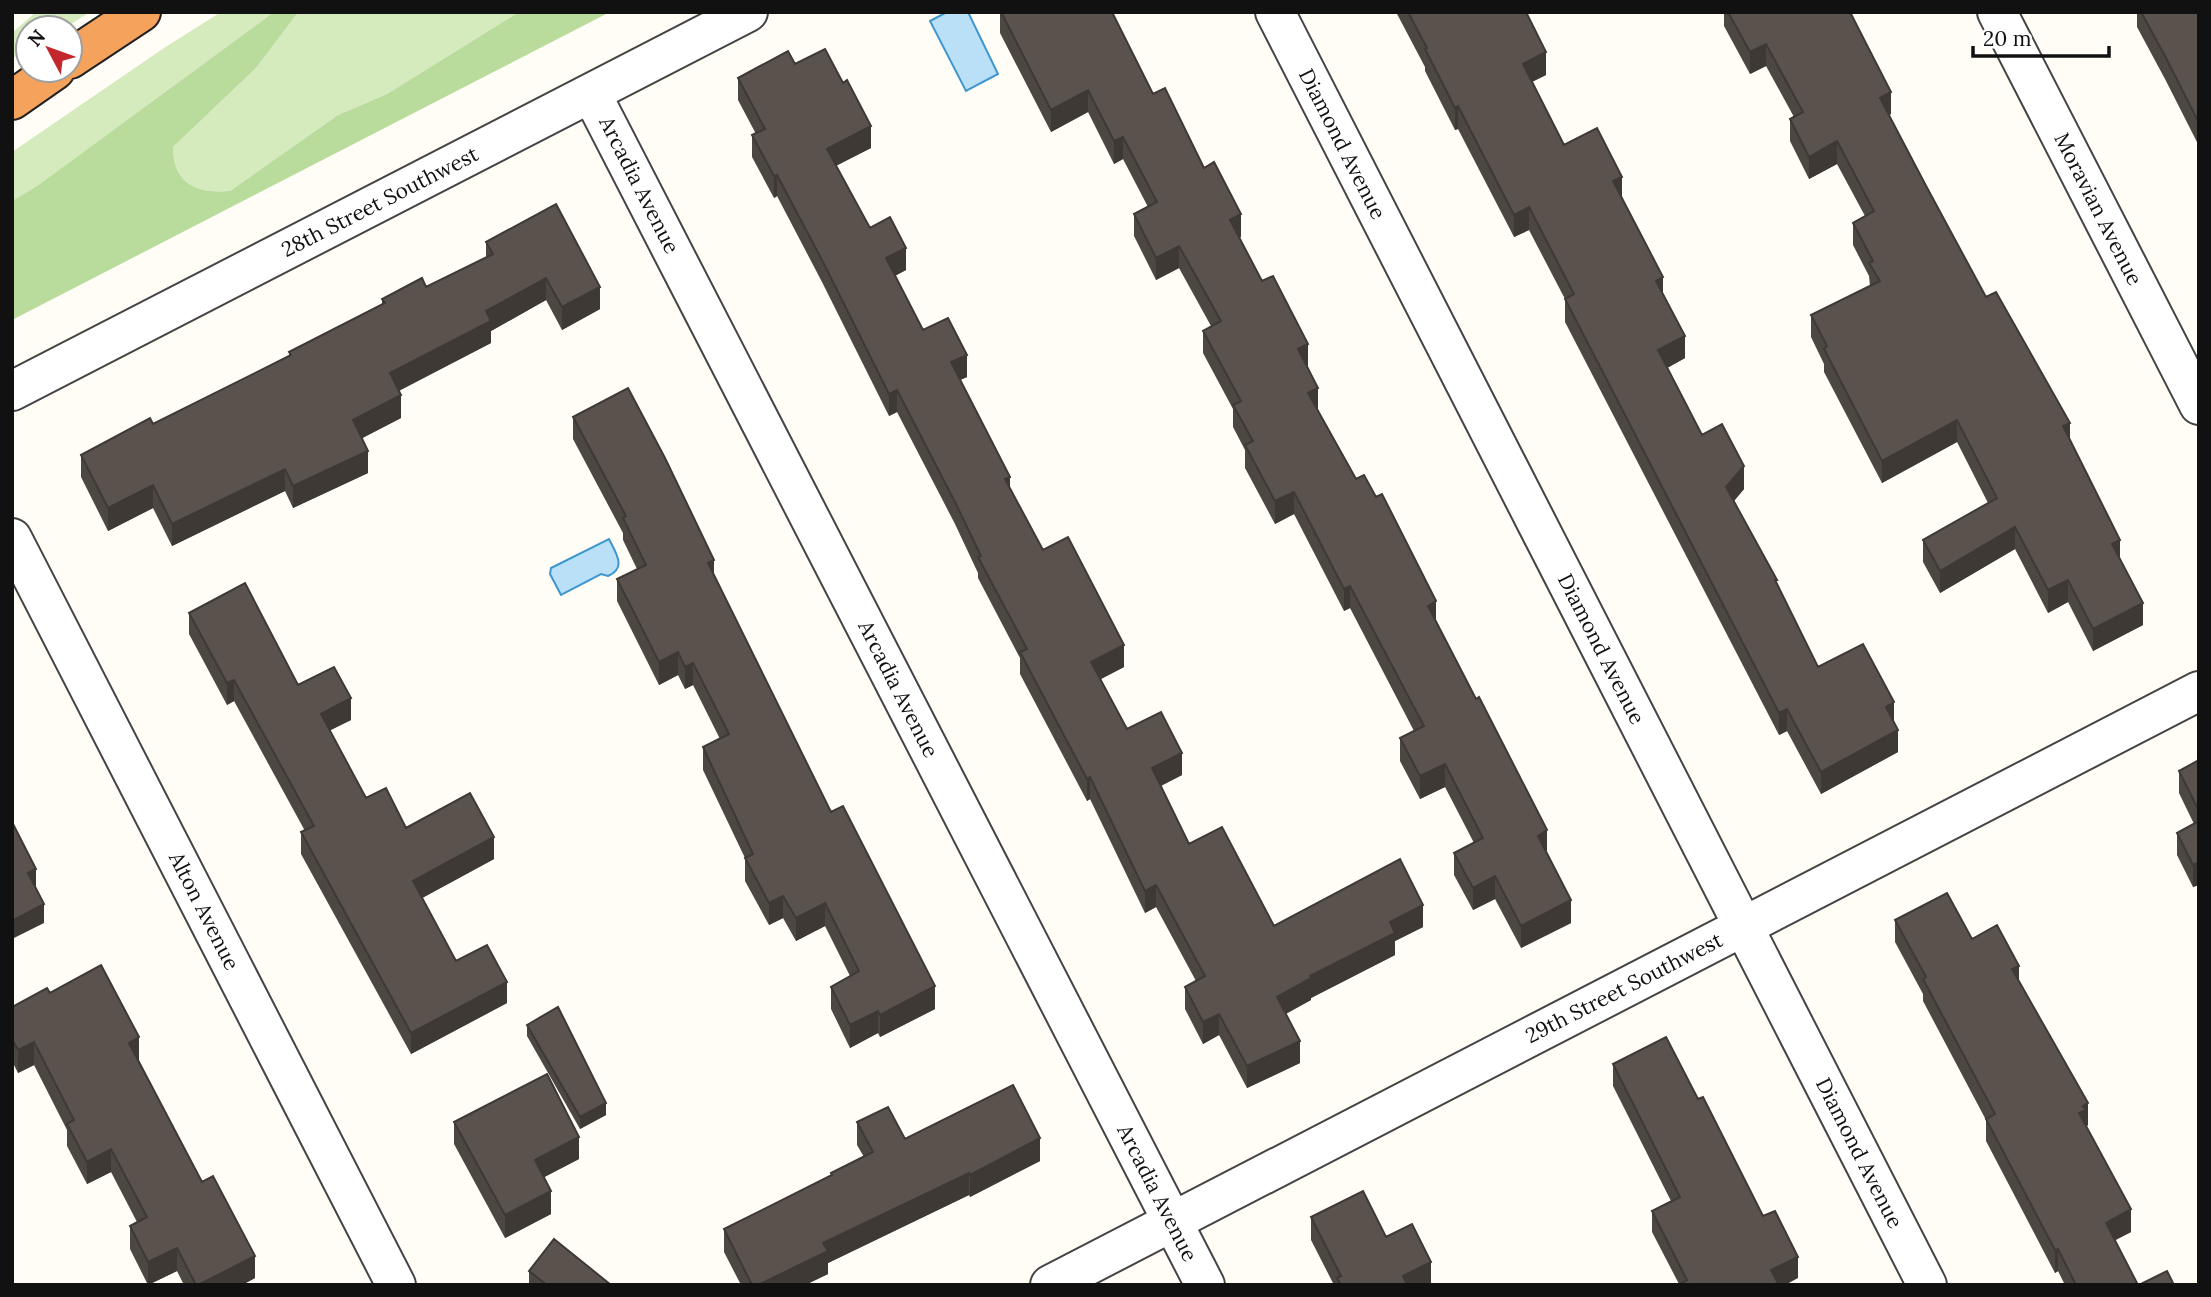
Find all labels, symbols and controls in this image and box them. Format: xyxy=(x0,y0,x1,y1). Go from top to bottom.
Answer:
north arrow xyxy=(14,14,84,84)
scale bar xyxy=(1973,14,2110,58)
text: N xyxy=(22,24,50,51)
text: 20 m xyxy=(1983,25,2032,52)
street label: Diamond Avenue xyxy=(1293,64,1392,224)
street label: Arcadia Avenue xyxy=(593,111,686,258)
street label: Moravian Avenue xyxy=(2048,128,2149,290)
street label: 28th Street Southwest xyxy=(277,140,484,263)
street label: Diamond Avenue xyxy=(1552,569,1651,729)
street label: Arcadia Avenue xyxy=(852,615,945,762)
street label: Alton Avenue xyxy=(163,846,246,974)
street label: 29th Street Southwest xyxy=(1521,926,1728,1049)
street label: Diamond Avenue xyxy=(1810,1073,1909,1233)
street label: Arcadia Avenue xyxy=(1111,1119,1204,1266)

